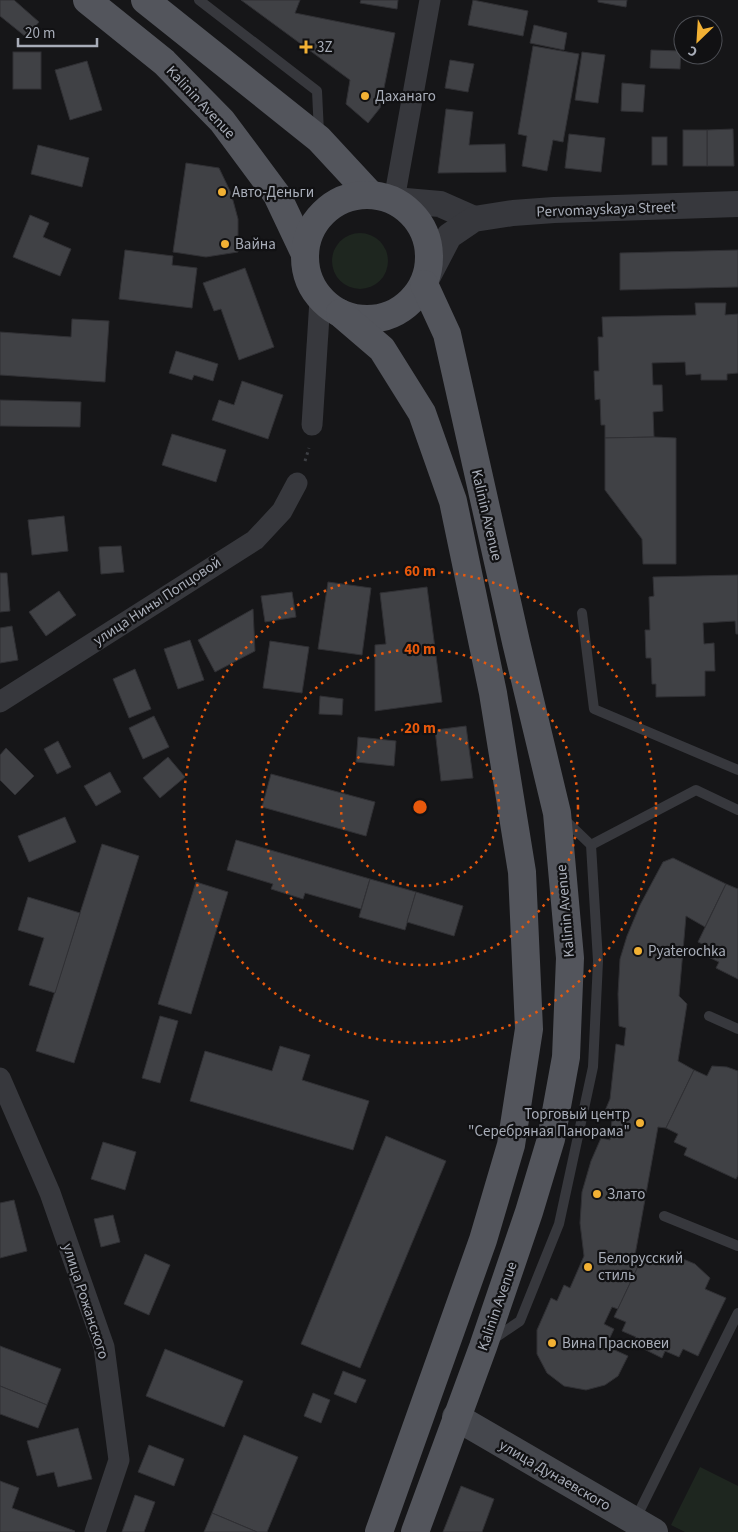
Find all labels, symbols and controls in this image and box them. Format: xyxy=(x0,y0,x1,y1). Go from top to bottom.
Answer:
scale bar xyxy=(18,15,96,47)
north arrow xyxy=(673,15,723,65)
text: 20 m xyxy=(25,23,55,44)
place label: 3Z xyxy=(317,37,333,58)
marker: 3Z xyxy=(299,40,313,54)
text: С xyxy=(685,40,701,62)
street label: Kalinin Avenue xyxy=(161,61,240,144)
place label: Даханаго xyxy=(375,86,436,107)
marker: Даханаго xyxy=(359,90,371,102)
place label: Авто-Деньги xyxy=(232,182,314,203)
marker: Авто-Деньги xyxy=(216,186,228,198)
street label: Pervomayskaya Street xyxy=(536,197,676,222)
place label: Вайна xyxy=(235,234,276,255)
marker: Вайна xyxy=(219,238,231,250)
street label: Kalinin Avenue xyxy=(466,467,507,563)
street label: улица Нины Попцовой xyxy=(89,552,225,651)
text: 60 m xyxy=(404,561,436,582)
text: 40 m xyxy=(404,639,436,660)
text: 20 m xyxy=(404,718,436,739)
centre of rings xyxy=(411,798,429,816)
street label: Kalinin Avenue xyxy=(551,864,580,958)
place label: Pyaterochka xyxy=(648,941,726,962)
marker: Pyaterochka xyxy=(632,945,644,957)
place label: Торговый центр "Серебряная Панорама" xyxy=(468,1104,630,1142)
marker: Торговый центр "Серебряная Панорама" xyxy=(634,1117,646,1129)
place label: Злато xyxy=(607,1184,645,1205)
marker: Злато xyxy=(591,1188,603,1200)
street label: улица Рожанского xyxy=(57,1241,114,1362)
place label: Белорусский стиль xyxy=(598,1248,683,1286)
street label: Kalinin Avenue xyxy=(472,1259,523,1354)
marker: Белорусский стиль xyxy=(582,1261,594,1273)
place label: Вина Прасковеи xyxy=(562,1333,669,1354)
marker: Вина Прасковеи xyxy=(546,1337,558,1349)
street label: улица Дунаевского xyxy=(495,1435,614,1516)

